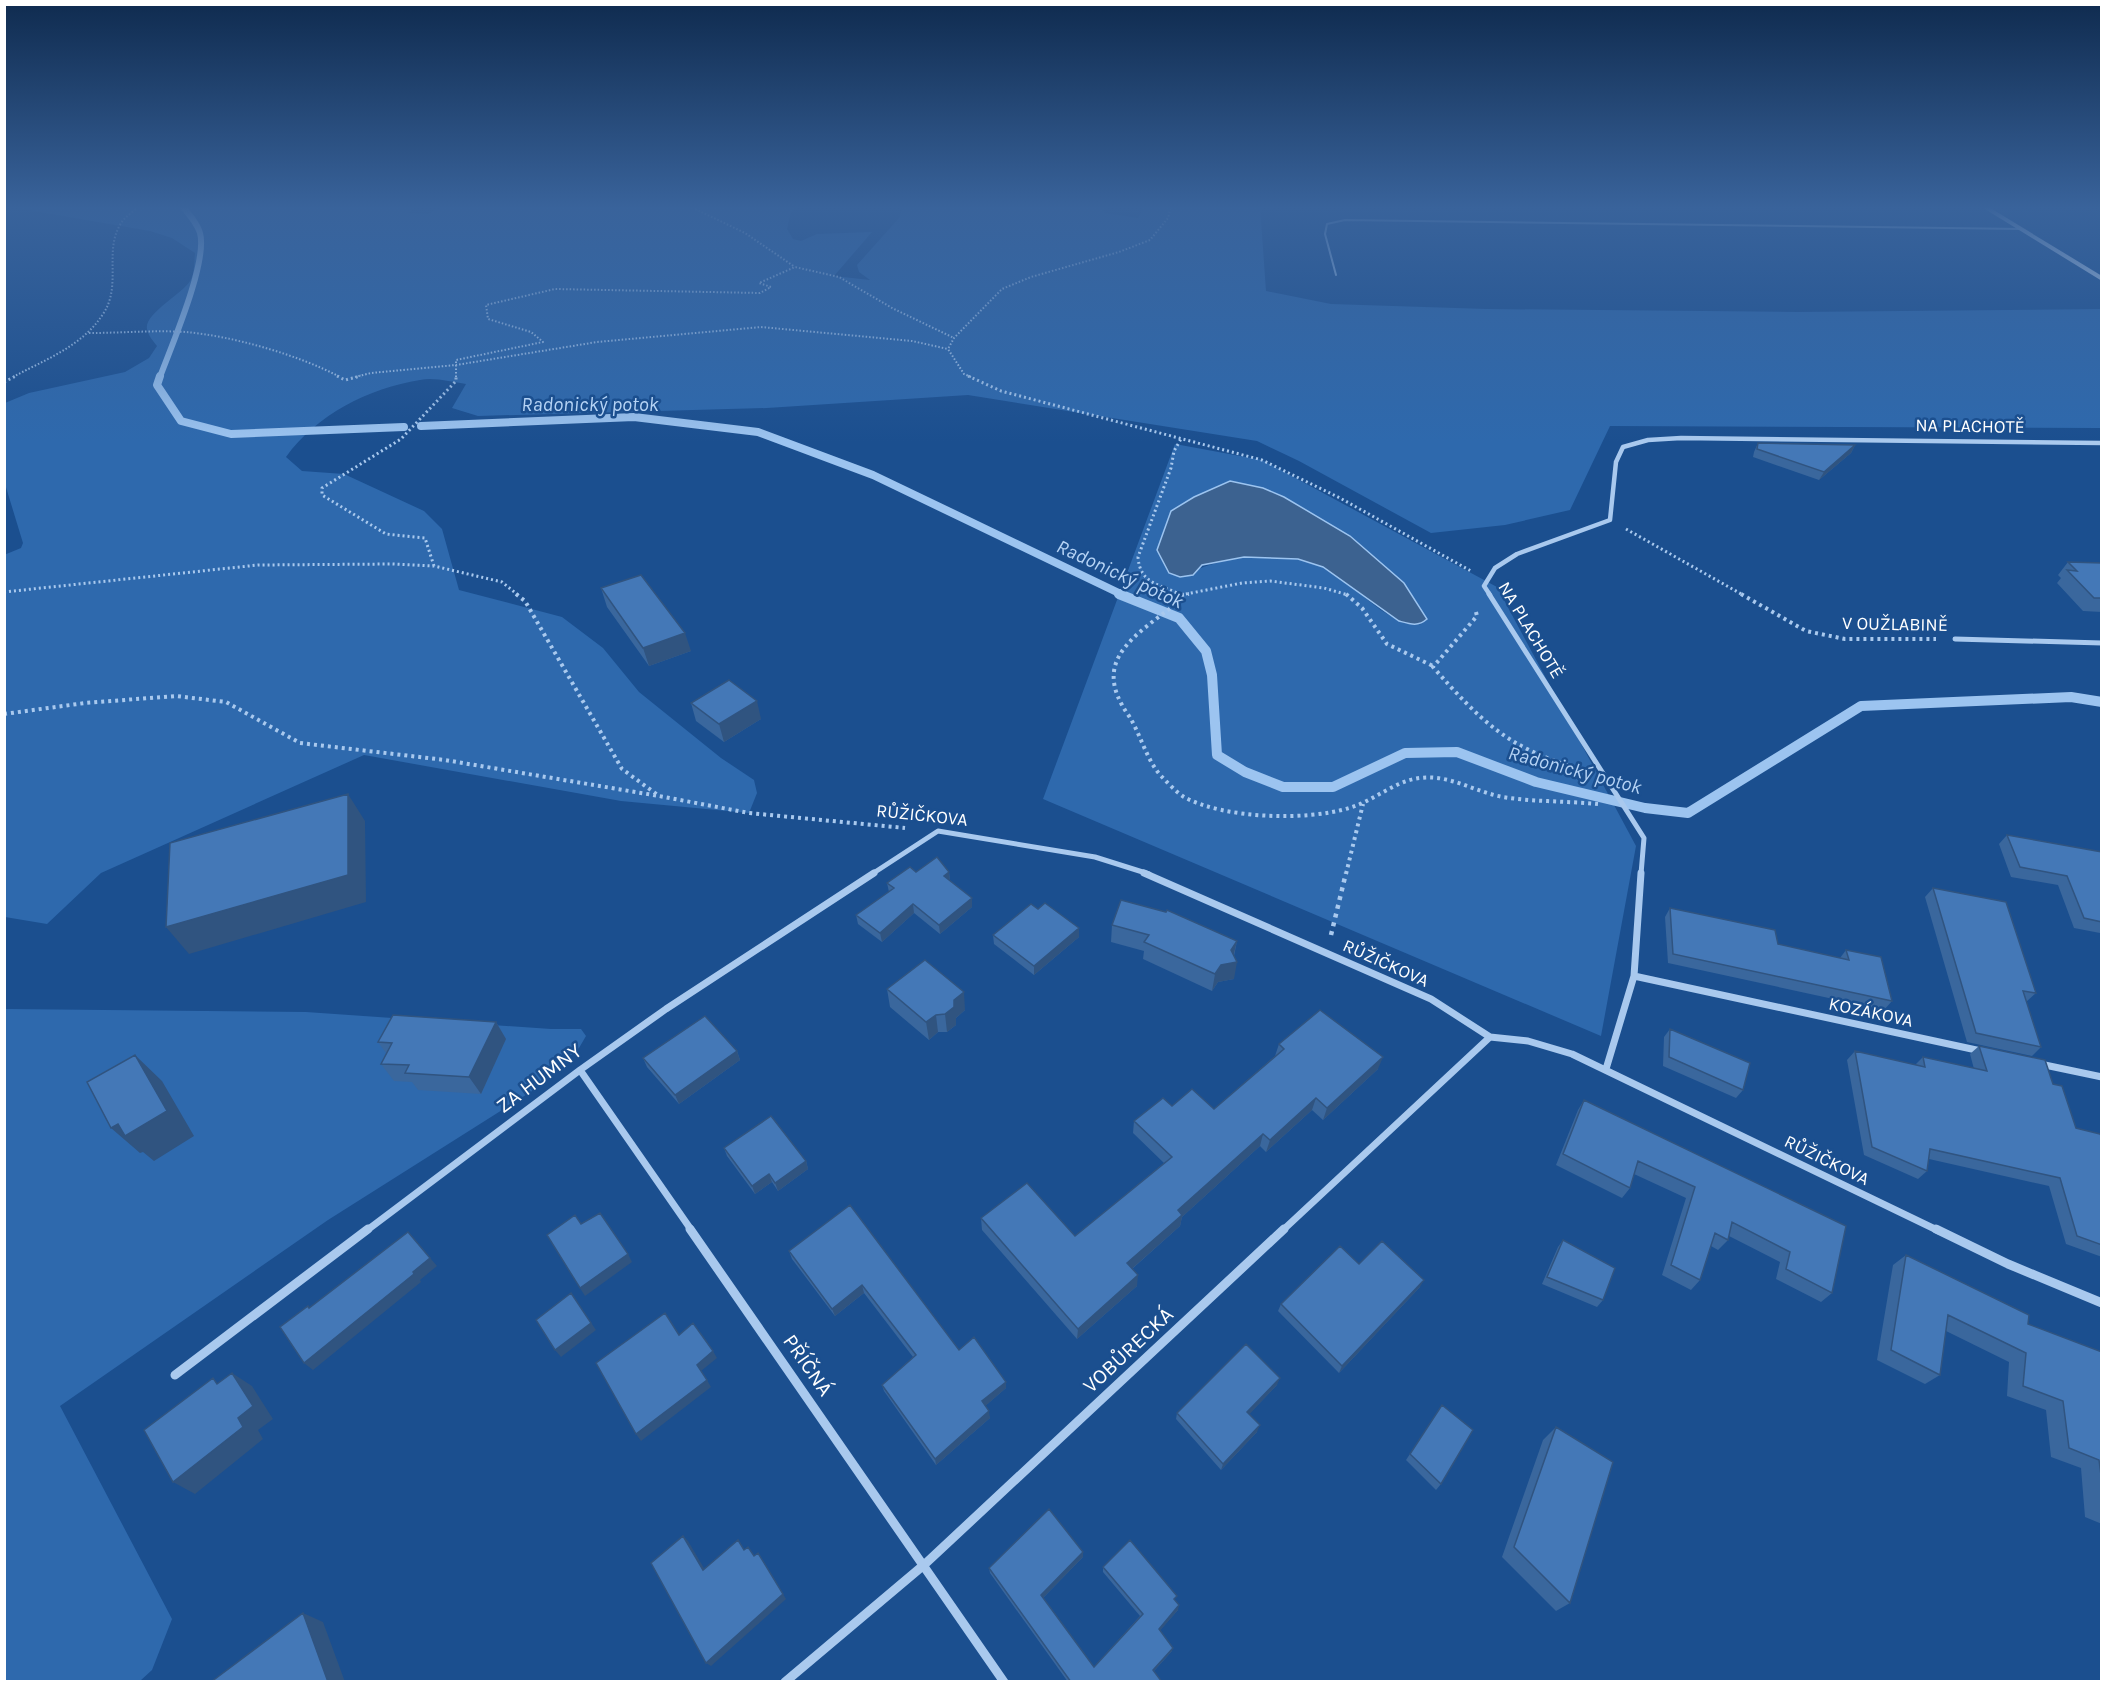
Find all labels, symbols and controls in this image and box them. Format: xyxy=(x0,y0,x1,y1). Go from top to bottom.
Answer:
water label: Radonický potok xyxy=(521,393,659,416)
street label: NA PLACHOTĚ xyxy=(1915,414,2025,438)
water label: Radonický potok xyxy=(1053,535,1188,614)
street label: NA PLACHOTĚ xyxy=(1493,577,1569,683)
street label: V OUŽLABINĚ xyxy=(1842,612,1948,636)
water label: Radonický potok xyxy=(1506,741,1645,799)
street label: RŮŽIČKOVA xyxy=(875,799,969,831)
street label: RŮŽIČKOVA xyxy=(1340,934,1432,992)
street label: KOZÁKOVA xyxy=(1827,991,1915,1032)
street label: ZA HUMNY xyxy=(491,1038,587,1118)
street label: RŮŽIČKOVA xyxy=(1781,1130,1873,1190)
street label: VOBŮRECKÁ xyxy=(1078,1302,1178,1398)
street label: PŘÍČNÁ xyxy=(778,1330,838,1400)

